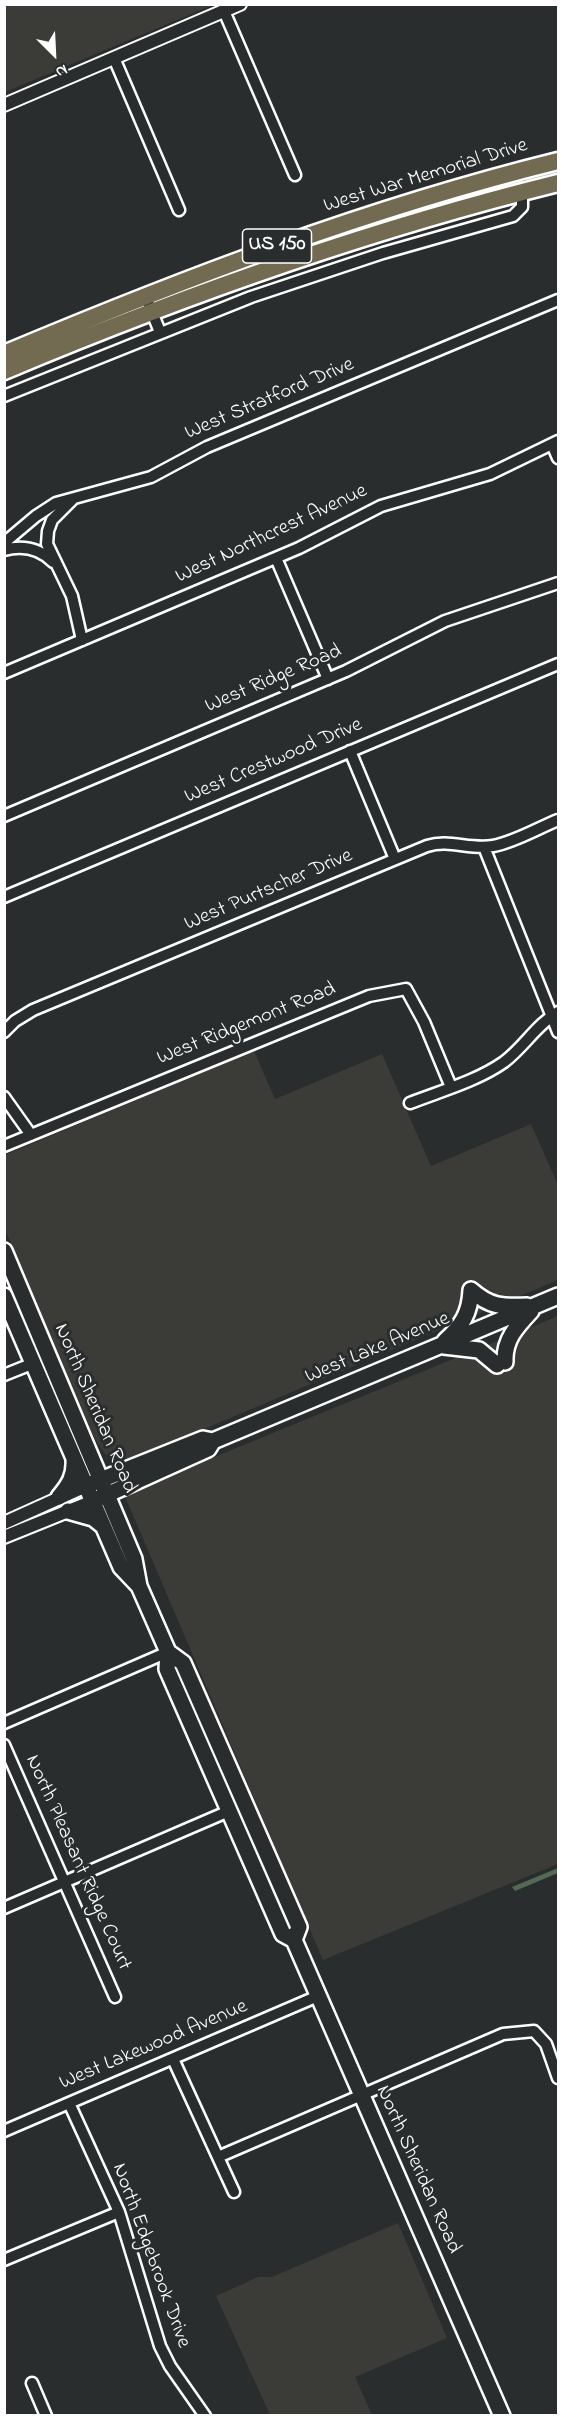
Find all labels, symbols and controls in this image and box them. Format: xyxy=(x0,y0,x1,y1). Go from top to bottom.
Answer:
north arrow xyxy=(24,24,84,84)
text: N xyxy=(52,57,71,84)
street label: West War Memorial Drive xyxy=(321,134,531,220)
road number: US 150 xyxy=(242,229,312,263)
street label: West Stratford Drive xyxy=(182,353,358,447)
street label: West Northcrest Avenue xyxy=(172,480,372,590)
street label: West Ridge Road xyxy=(202,640,346,720)
street label: West Crestwood Drive xyxy=(182,713,366,811)
street label: West Purtscher Drive xyxy=(181,844,357,938)
street label: West Ridgemont Road xyxy=(154,978,340,1072)
street label: West Lake Avenue xyxy=(302,1307,454,1391)
street label: North Sheridan Road xyxy=(47,1321,141,1497)
street label: North Pleasant Ridge Court xyxy=(18,1751,136,1975)
street label: West Lakewood Avenue xyxy=(56,1995,252,2097)
street label: North Sheridan Road xyxy=(369,2082,465,2258)
street label: North Edgebrook Drive xyxy=(105,2160,195,2352)

